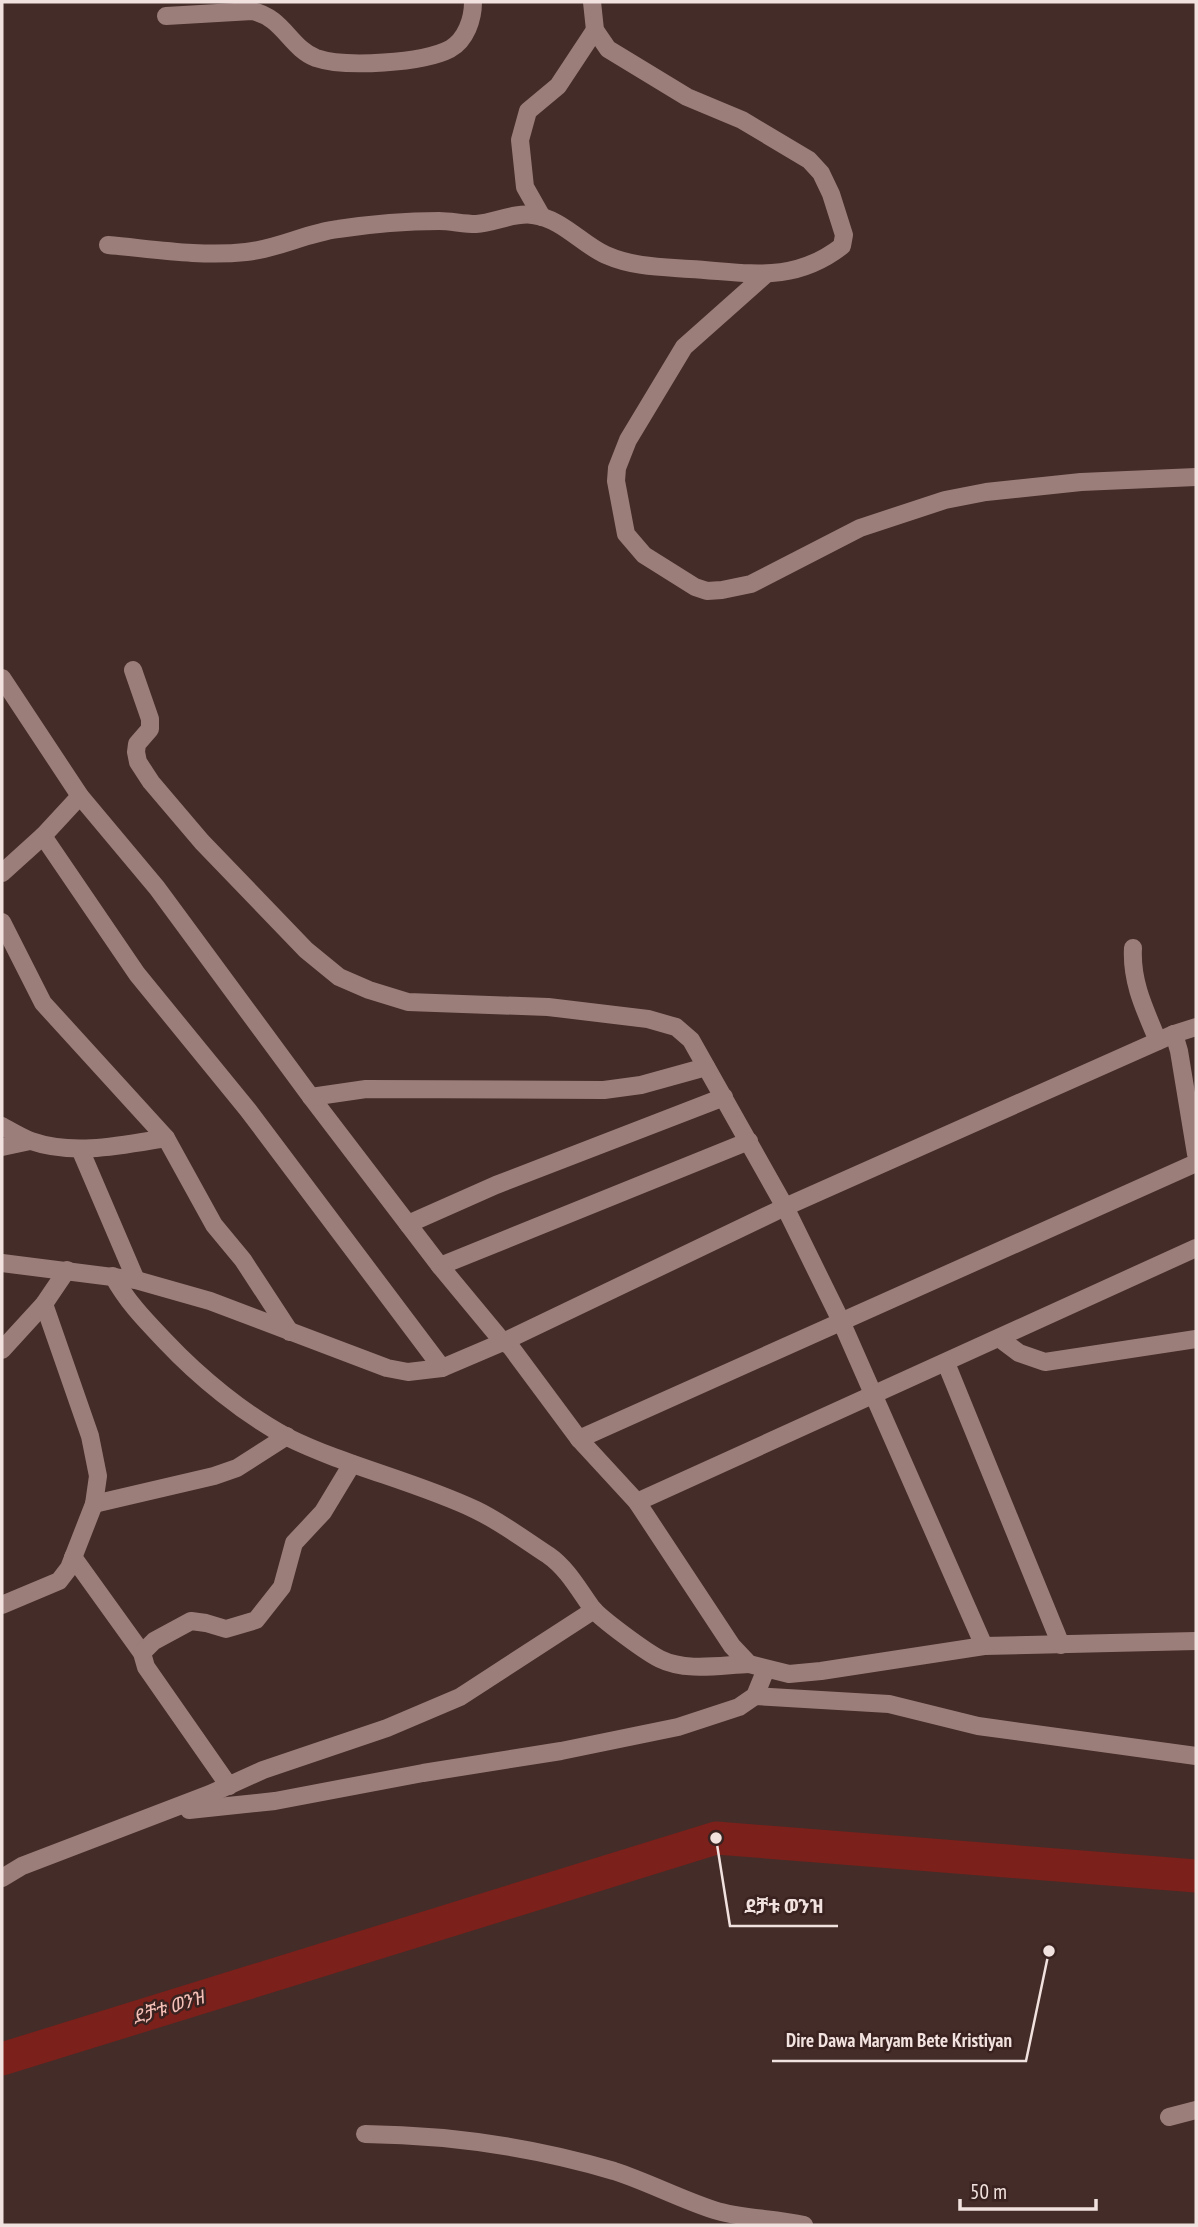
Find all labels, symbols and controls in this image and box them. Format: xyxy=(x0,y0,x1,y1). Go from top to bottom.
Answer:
callout: ደቻቱ ወንዝ xyxy=(730,1886,838,1926)
text: ደቻቱ ወንዝ xyxy=(744,1894,824,1918)
water label: ደቻቱ ወንዝ xyxy=(129,1984,209,2029)
callout: Dire Dawa Maryam Bete Kristiyan xyxy=(772,2021,1026,2061)
text: Dire Dawa Maryam Bete Kristiyan xyxy=(786,2028,1012,2052)
scale bar xyxy=(960,2168,1096,2212)
text: 50 m xyxy=(970,2178,1007,2205)

